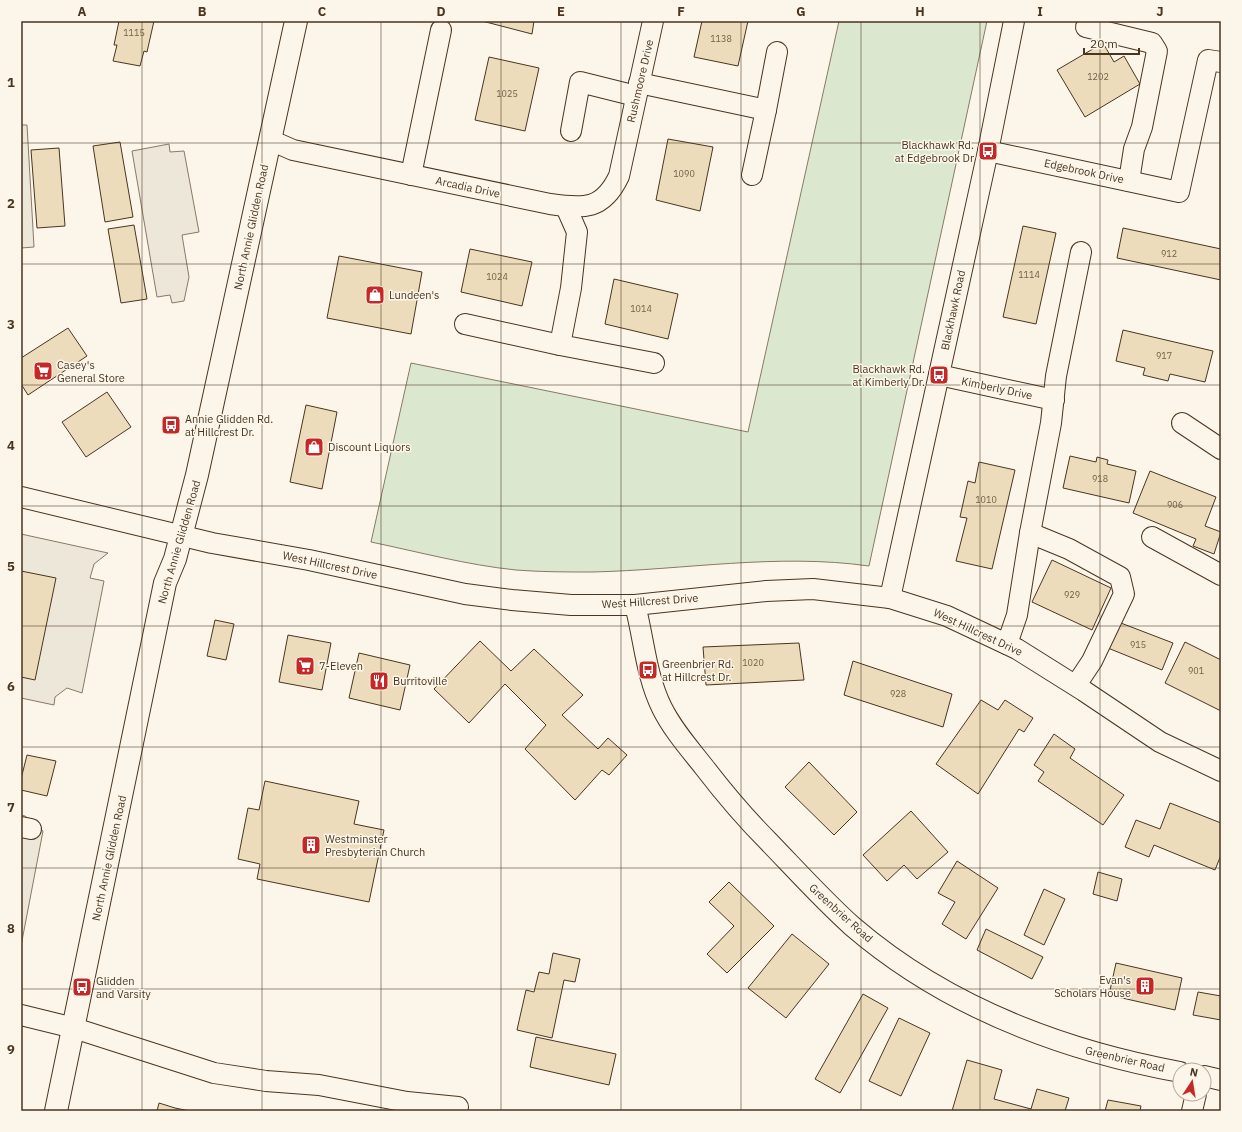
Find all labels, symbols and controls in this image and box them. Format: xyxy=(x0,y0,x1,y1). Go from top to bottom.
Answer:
text: A xyxy=(78,3,87,20)
text: B xyxy=(198,3,207,20)
text: C xyxy=(318,3,327,20)
text: D xyxy=(436,3,446,20)
text: E xyxy=(557,3,565,20)
text: F xyxy=(677,3,685,20)
text: G xyxy=(796,3,806,20)
text: H xyxy=(915,3,925,20)
text: I xyxy=(1037,3,1043,20)
text: J xyxy=(1156,3,1164,20)
house number: 1115 xyxy=(123,27,145,38)
scale bar xyxy=(1084,30,1139,56)
house number: 1138 xyxy=(710,33,732,44)
text: 20 m xyxy=(1090,36,1118,51)
street label: Rushmoore Drive xyxy=(624,38,656,124)
house number: 1202 xyxy=(1087,71,1109,82)
text: 1 xyxy=(7,74,15,91)
house number: 1025 xyxy=(496,88,518,99)
place label: Blackhawk Rd. at Edgebrook Dr xyxy=(895,138,974,165)
bus stop icon: Blackhawk Rd. at Edgebrook Dr xyxy=(977,140,999,162)
street label: Edgebrook Drive xyxy=(1043,156,1125,186)
street label: North Annie Glidden Road xyxy=(231,163,271,291)
house number: 1090 xyxy=(673,168,695,179)
street label: Arcadia Drive xyxy=(434,173,502,201)
text: 2 xyxy=(7,195,15,212)
house number: 912 xyxy=(1161,248,1177,259)
street label: Blackhawk Road xyxy=(938,269,968,351)
house number: 1114 xyxy=(1018,269,1040,280)
house number: 1024 xyxy=(486,271,508,282)
shop icon: Lundeen's xyxy=(364,284,386,306)
place label: Lundeen's xyxy=(389,288,439,302)
house number: 1014 xyxy=(630,303,652,314)
text: 3 xyxy=(7,316,15,333)
house number: 917 xyxy=(1156,350,1172,361)
place label: Casey's General Store xyxy=(57,358,125,385)
supermarket icon: Casey's General Store xyxy=(32,360,54,382)
place label: Blackhawk Rd. at Kimberly Dr. xyxy=(852,362,925,389)
bus stop icon: Blackhawk Rd. at Kimberly Dr. xyxy=(928,364,950,386)
street label: Kimberly Drive xyxy=(960,374,1034,402)
place label: Annie Glidden Rd. at Hillcrest Dr. xyxy=(185,412,273,439)
bus stop icon: Annie Glidden Rd. at Hillcrest Dr. xyxy=(160,414,182,436)
shop icon: Discount Liquors xyxy=(303,436,325,458)
text: 4 xyxy=(7,437,15,454)
place label: Discount Liquors xyxy=(328,440,411,454)
house number: 918 xyxy=(1092,473,1108,484)
street label: North Annie Glidden Road xyxy=(155,479,203,605)
house number: 1010 xyxy=(975,494,997,505)
house number: 906 xyxy=(1167,499,1183,510)
street label: West Hillcrest Drive xyxy=(281,548,379,582)
text: 5 xyxy=(7,558,15,575)
house number: 929 xyxy=(1064,589,1080,600)
street label: West Hillcrest Drive xyxy=(601,591,699,611)
street label: West Hillcrest Drive xyxy=(931,605,1025,659)
house number: 915 xyxy=(1130,639,1146,650)
supermarket icon: 7-Eleven xyxy=(294,655,316,677)
place label: Greenbrier Rd. at Hillcrest Dr. xyxy=(662,657,734,684)
house number: 1020 xyxy=(742,657,764,668)
place label: 7-Eleven xyxy=(319,659,363,673)
bus stop icon: Greenbrier Rd. at Hillcrest Dr. xyxy=(637,659,659,681)
house number: 901 xyxy=(1188,665,1204,676)
restaurant icon: Burritoville xyxy=(368,670,390,692)
place label: Burritoville xyxy=(393,674,447,688)
text: 6 xyxy=(7,678,15,695)
house number: 928 xyxy=(890,688,906,699)
street label: North Annie Glidden Road xyxy=(89,794,129,922)
text: 7 xyxy=(7,799,15,816)
place label: Westminster Presbyterian Church xyxy=(325,832,425,859)
building icon: Westminster Presbyterian Church xyxy=(300,834,322,856)
street label: Greenbrier Road xyxy=(806,881,876,945)
text: 8 xyxy=(7,920,15,937)
place label: Evan's Scholars House xyxy=(1054,973,1131,1000)
place label: Glidden and Varsity xyxy=(96,974,151,1001)
building icon: Evan's Scholars House xyxy=(1134,975,1156,997)
bus stop icon: Glidden and Varsity xyxy=(71,976,93,998)
text: 9 xyxy=(7,1041,15,1058)
street label: Greenbrier Road xyxy=(1084,1043,1166,1075)
north arrow xyxy=(1172,1062,1212,1102)
text: N xyxy=(1189,1065,1199,1080)

